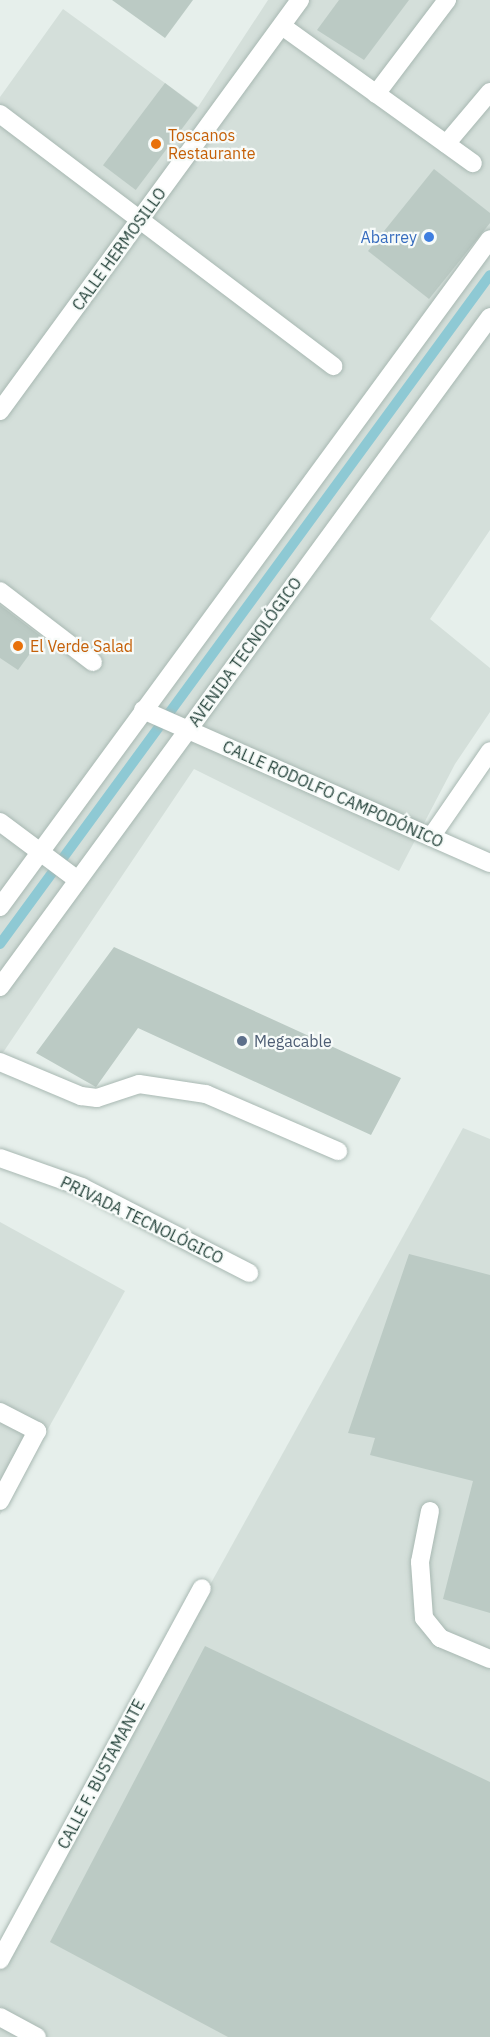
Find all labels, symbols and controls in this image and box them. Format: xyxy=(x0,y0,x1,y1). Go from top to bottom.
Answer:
place label: Toscanos Restaurante xyxy=(168,125,255,163)
marker: Toscanos Restaurante xyxy=(149,137,163,151)
street label: CALLE HERMOSILLO xyxy=(68,184,170,314)
place label: Abarrey xyxy=(361,227,417,247)
marker: Abarrey xyxy=(422,230,436,244)
street label: AVENIDA TECNOLÓGICO xyxy=(184,574,306,730)
place label: El Verde Salad xyxy=(30,636,133,656)
marker: El Verde Salad xyxy=(11,639,25,653)
street label: CALLE RODOLFO CAMPODÓNICO xyxy=(220,736,446,852)
place label: Megacable xyxy=(254,1031,332,1051)
marker: Megacable xyxy=(235,1034,249,1048)
street label: PRIVADA TECNOLÓGICO xyxy=(57,1172,227,1268)
street label: CALLE F. BUSTAMANTE xyxy=(53,1696,149,1852)

